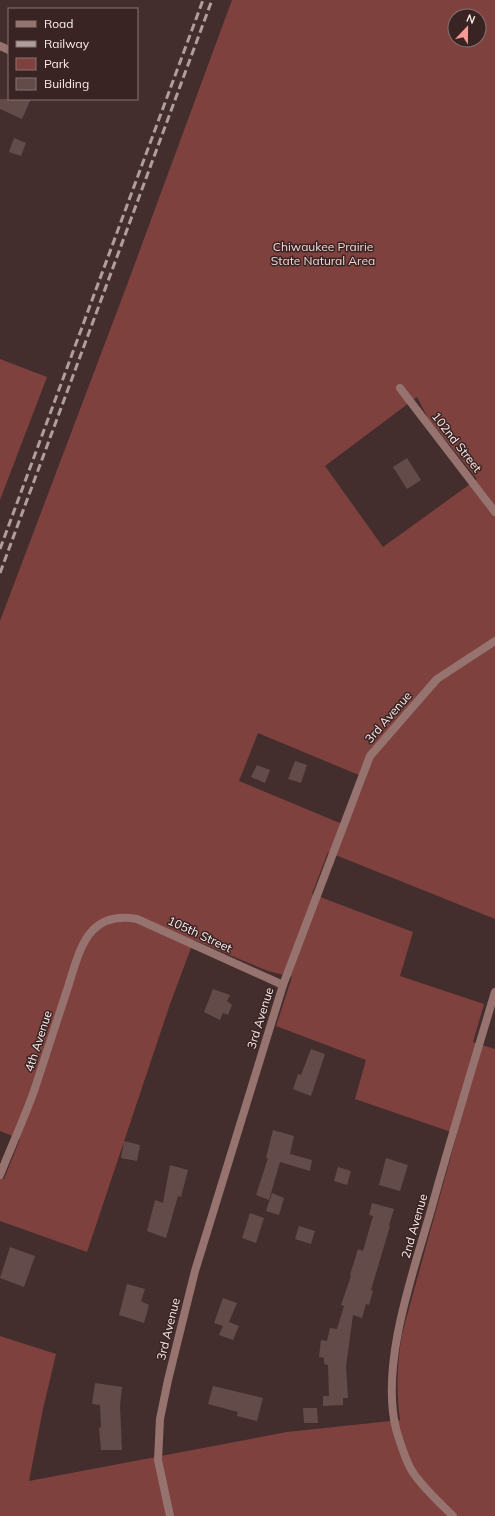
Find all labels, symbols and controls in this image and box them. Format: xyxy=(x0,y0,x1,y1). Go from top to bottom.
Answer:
legend xyxy=(8,8,138,100)
north arrow xyxy=(447,8,487,48)
text: N xyxy=(464,11,477,27)
text: Road xyxy=(44,16,73,31)
text: Railway xyxy=(44,36,90,51)
text: Park xyxy=(44,56,70,71)
text: Building xyxy=(44,76,89,91)
park label: Chiwaukee Prairie State Natural Area xyxy=(271,239,375,268)
street label: 102nd Street xyxy=(429,409,485,475)
street label: 3rd Avenue xyxy=(361,688,415,746)
street label: 105th Street xyxy=(165,913,235,955)
street label: 3rd Avenue xyxy=(244,985,276,1051)
street label: 4th Avenue xyxy=(21,1009,55,1073)
street label: 2nd Avenue xyxy=(398,1192,430,1260)
street label: 3rd Avenue xyxy=(153,1296,183,1362)

